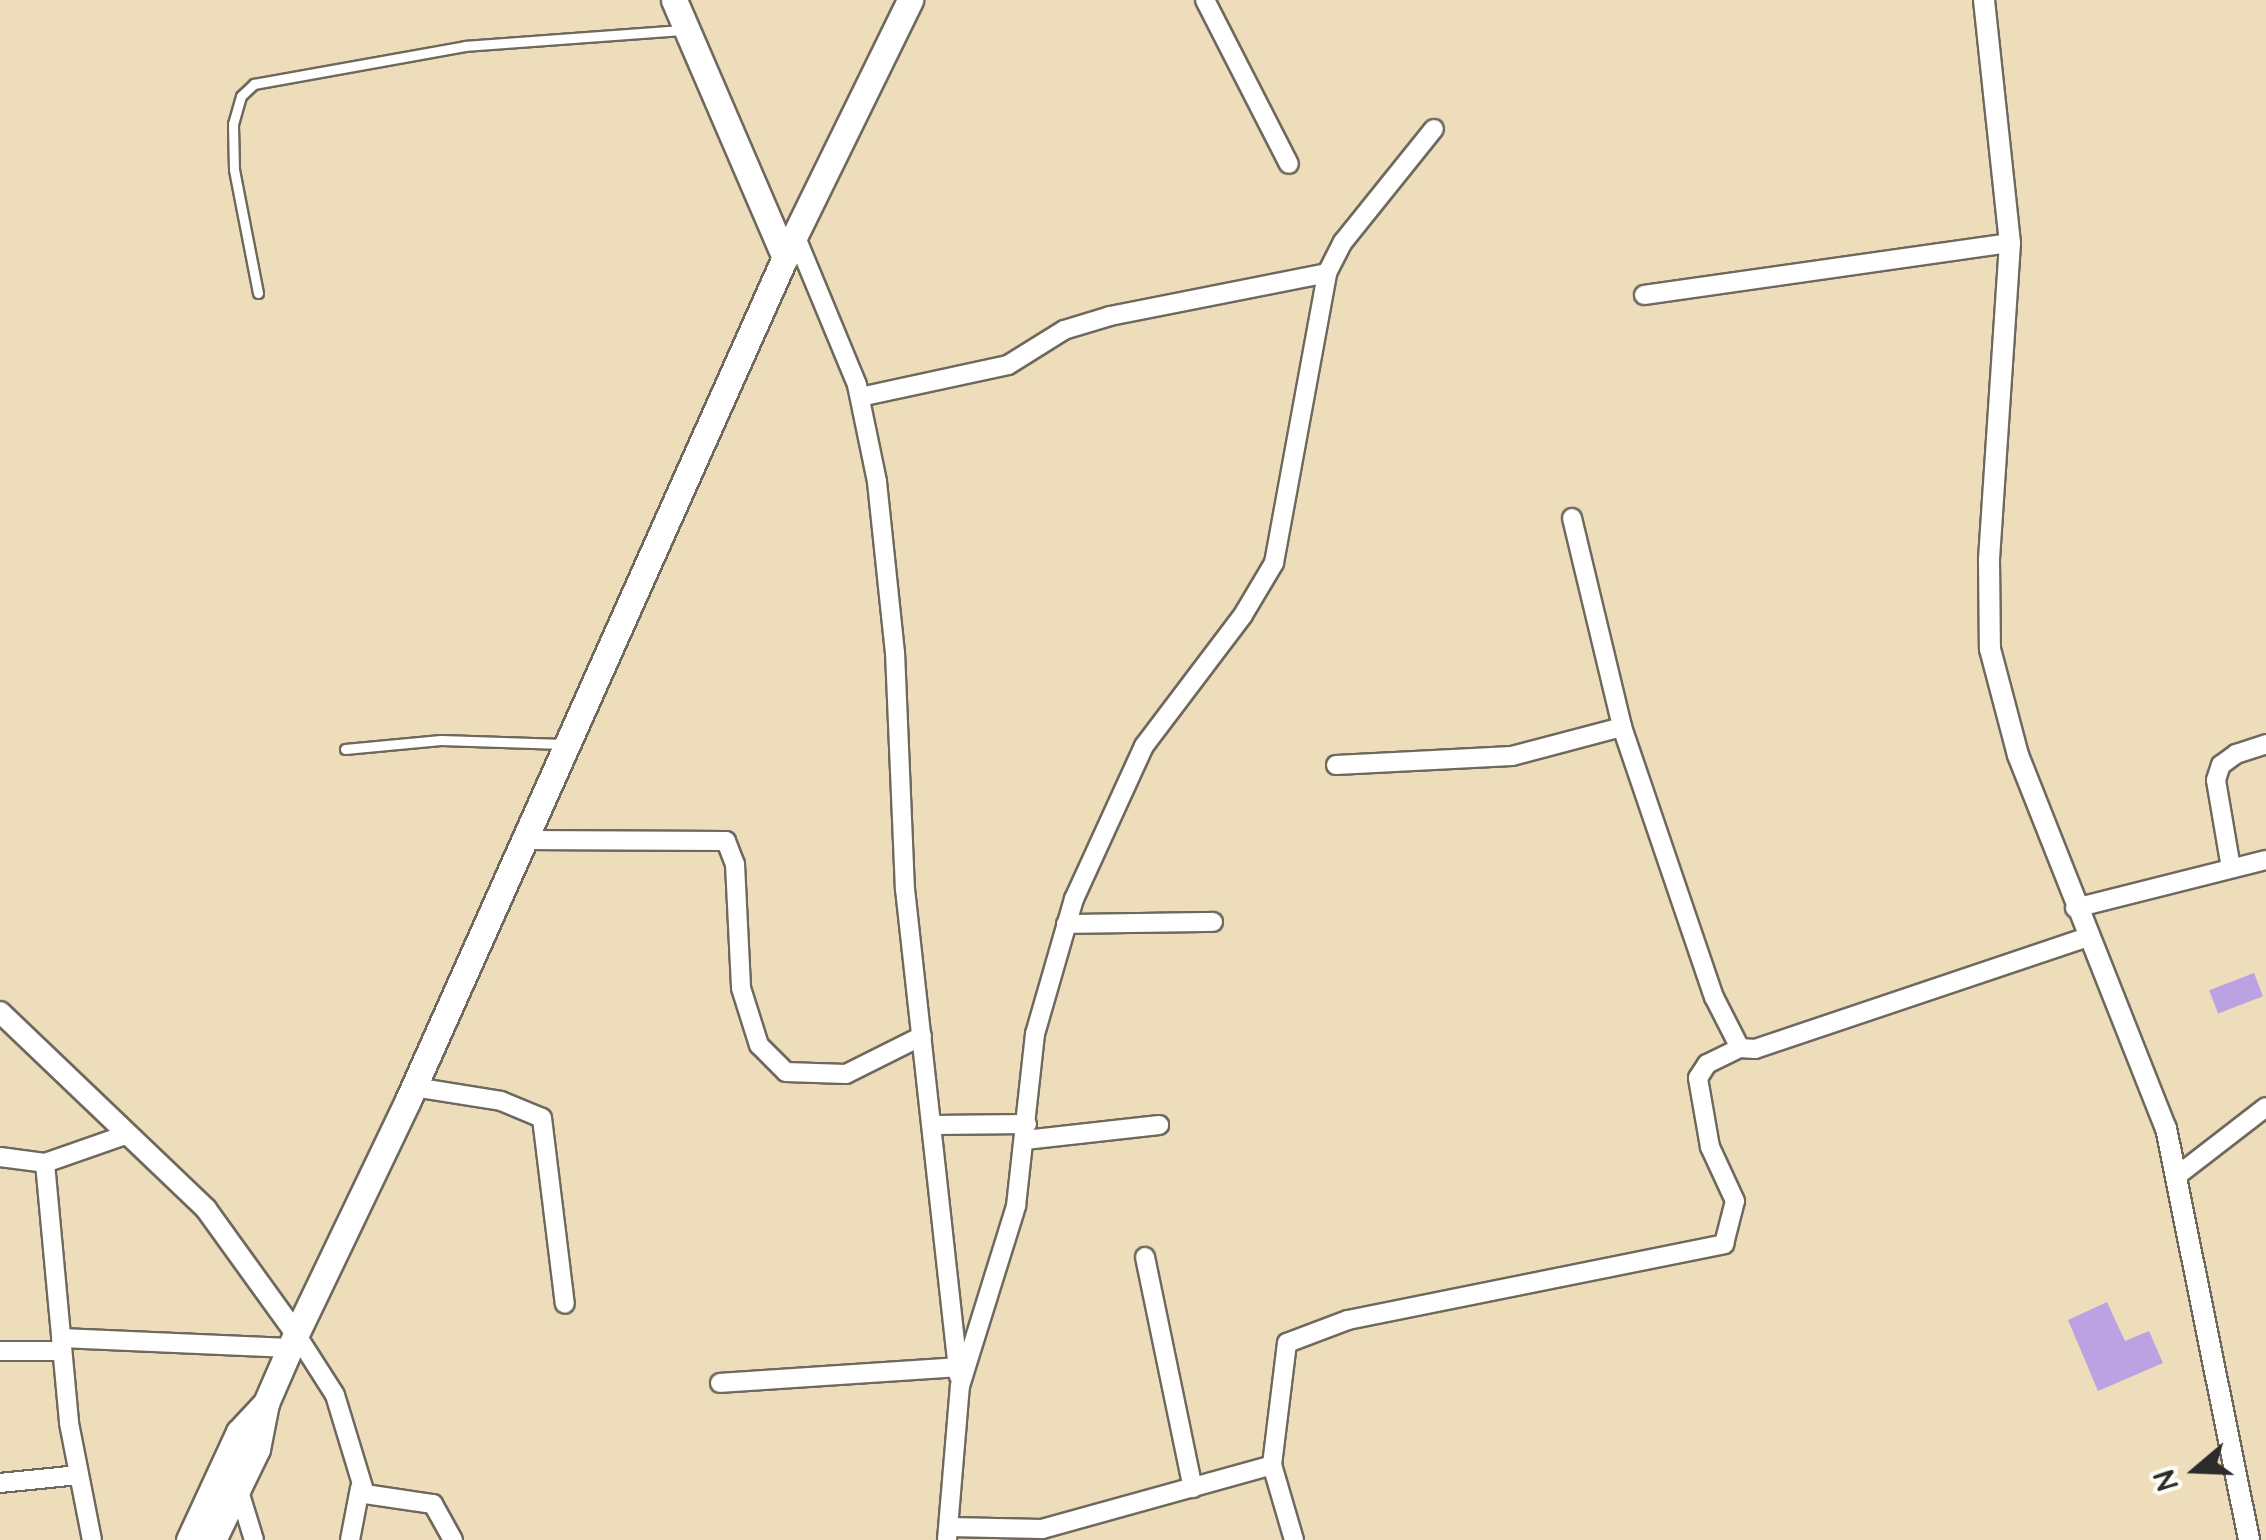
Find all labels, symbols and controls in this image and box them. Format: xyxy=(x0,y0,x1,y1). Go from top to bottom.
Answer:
north arrow xyxy=(2146,1420,2246,1520)
text: N xyxy=(2146,1465,2188,1495)

